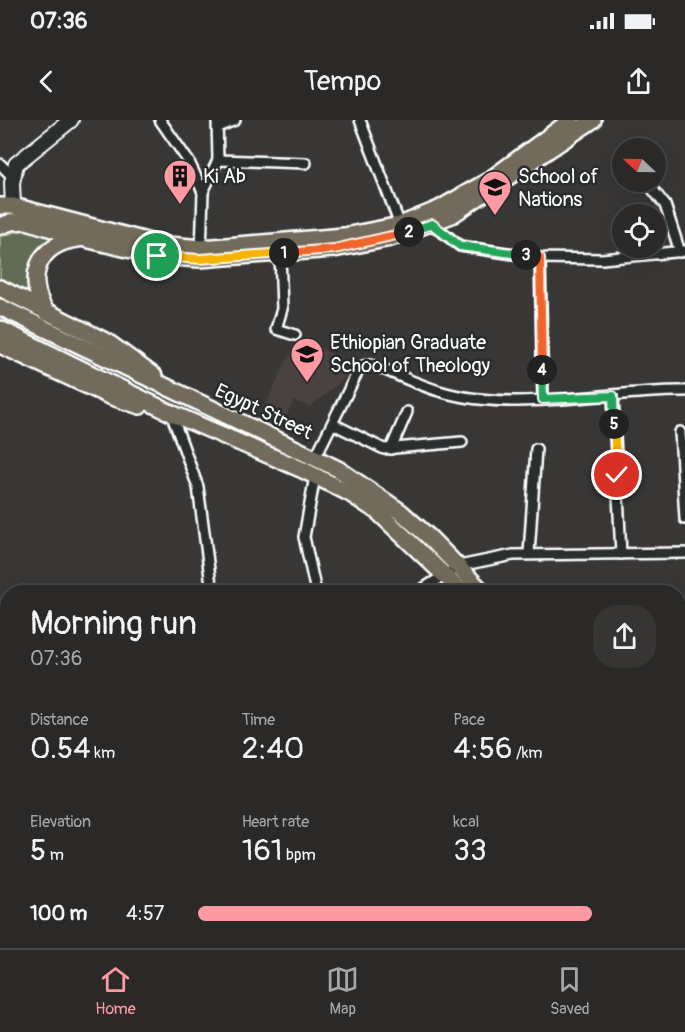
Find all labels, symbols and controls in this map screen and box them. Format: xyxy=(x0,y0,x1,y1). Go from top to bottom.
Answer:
text: 07:36 xyxy=(30,7,88,35)
icon: back xyxy=(30,65,63,98)
text: Tempo xyxy=(304,65,381,98)
icon: share xyxy=(622,65,655,98)
north arrow xyxy=(612,138,666,192)
map controls xyxy=(612,138,666,258)
building icon: Ki Ab xyxy=(162,158,198,205)
place label: Ki Ab xyxy=(203,164,246,189)
place label: School of Nations xyxy=(518,164,599,212)
school or university icon: School of Nations xyxy=(477,169,513,216)
button: locate xyxy=(612,204,666,258)
pin: 2 xyxy=(394,217,424,247)
text: 2 xyxy=(405,222,413,242)
pin xyxy=(131,230,182,281)
pin: 1 xyxy=(269,238,299,268)
icon: arrive xyxy=(140,239,173,272)
pin: 3 xyxy=(511,240,541,270)
text: 1 xyxy=(281,243,287,263)
text: 3 xyxy=(522,245,530,265)
place label: Ethiopian Graduate School of Theology xyxy=(330,330,491,378)
school or university icon: Ethiopian Graduate School of Theology xyxy=(289,336,325,383)
pin: 4 xyxy=(527,355,557,385)
text: 4 xyxy=(537,360,547,380)
street label: Egypt Street xyxy=(211,378,318,445)
pin: 5 xyxy=(599,409,629,439)
text: 5 xyxy=(610,414,618,434)
pin xyxy=(591,449,642,500)
icon: check xyxy=(600,458,633,491)
text: Morning run xyxy=(30,603,197,644)
button: share xyxy=(593,605,656,668)
text: 07:36 xyxy=(30,646,82,671)
text: Distance xyxy=(30,710,89,730)
text: Time xyxy=(242,710,275,730)
text: Pace xyxy=(453,710,485,730)
text: 0.54 xyxy=(30,730,91,767)
text: 2:40 xyxy=(242,730,304,767)
text: 4:56 xyxy=(453,730,512,767)
text: km xyxy=(91,743,115,763)
text: /km xyxy=(512,743,543,763)
text: Elevation xyxy=(30,812,91,832)
text: Heart rate xyxy=(242,812,309,832)
text: kcal xyxy=(453,812,479,832)
text: 5 xyxy=(30,832,46,869)
text: 161 xyxy=(242,832,283,869)
text: 33 xyxy=(453,832,487,869)
text: m xyxy=(46,845,64,865)
text: bpm xyxy=(283,845,316,865)
text: 100 m xyxy=(30,901,87,926)
text: 4:57 xyxy=(126,901,164,926)
tab: Home xyxy=(95,963,136,1019)
tab: Map xyxy=(326,963,359,1019)
tab: Saved xyxy=(550,963,590,1019)

